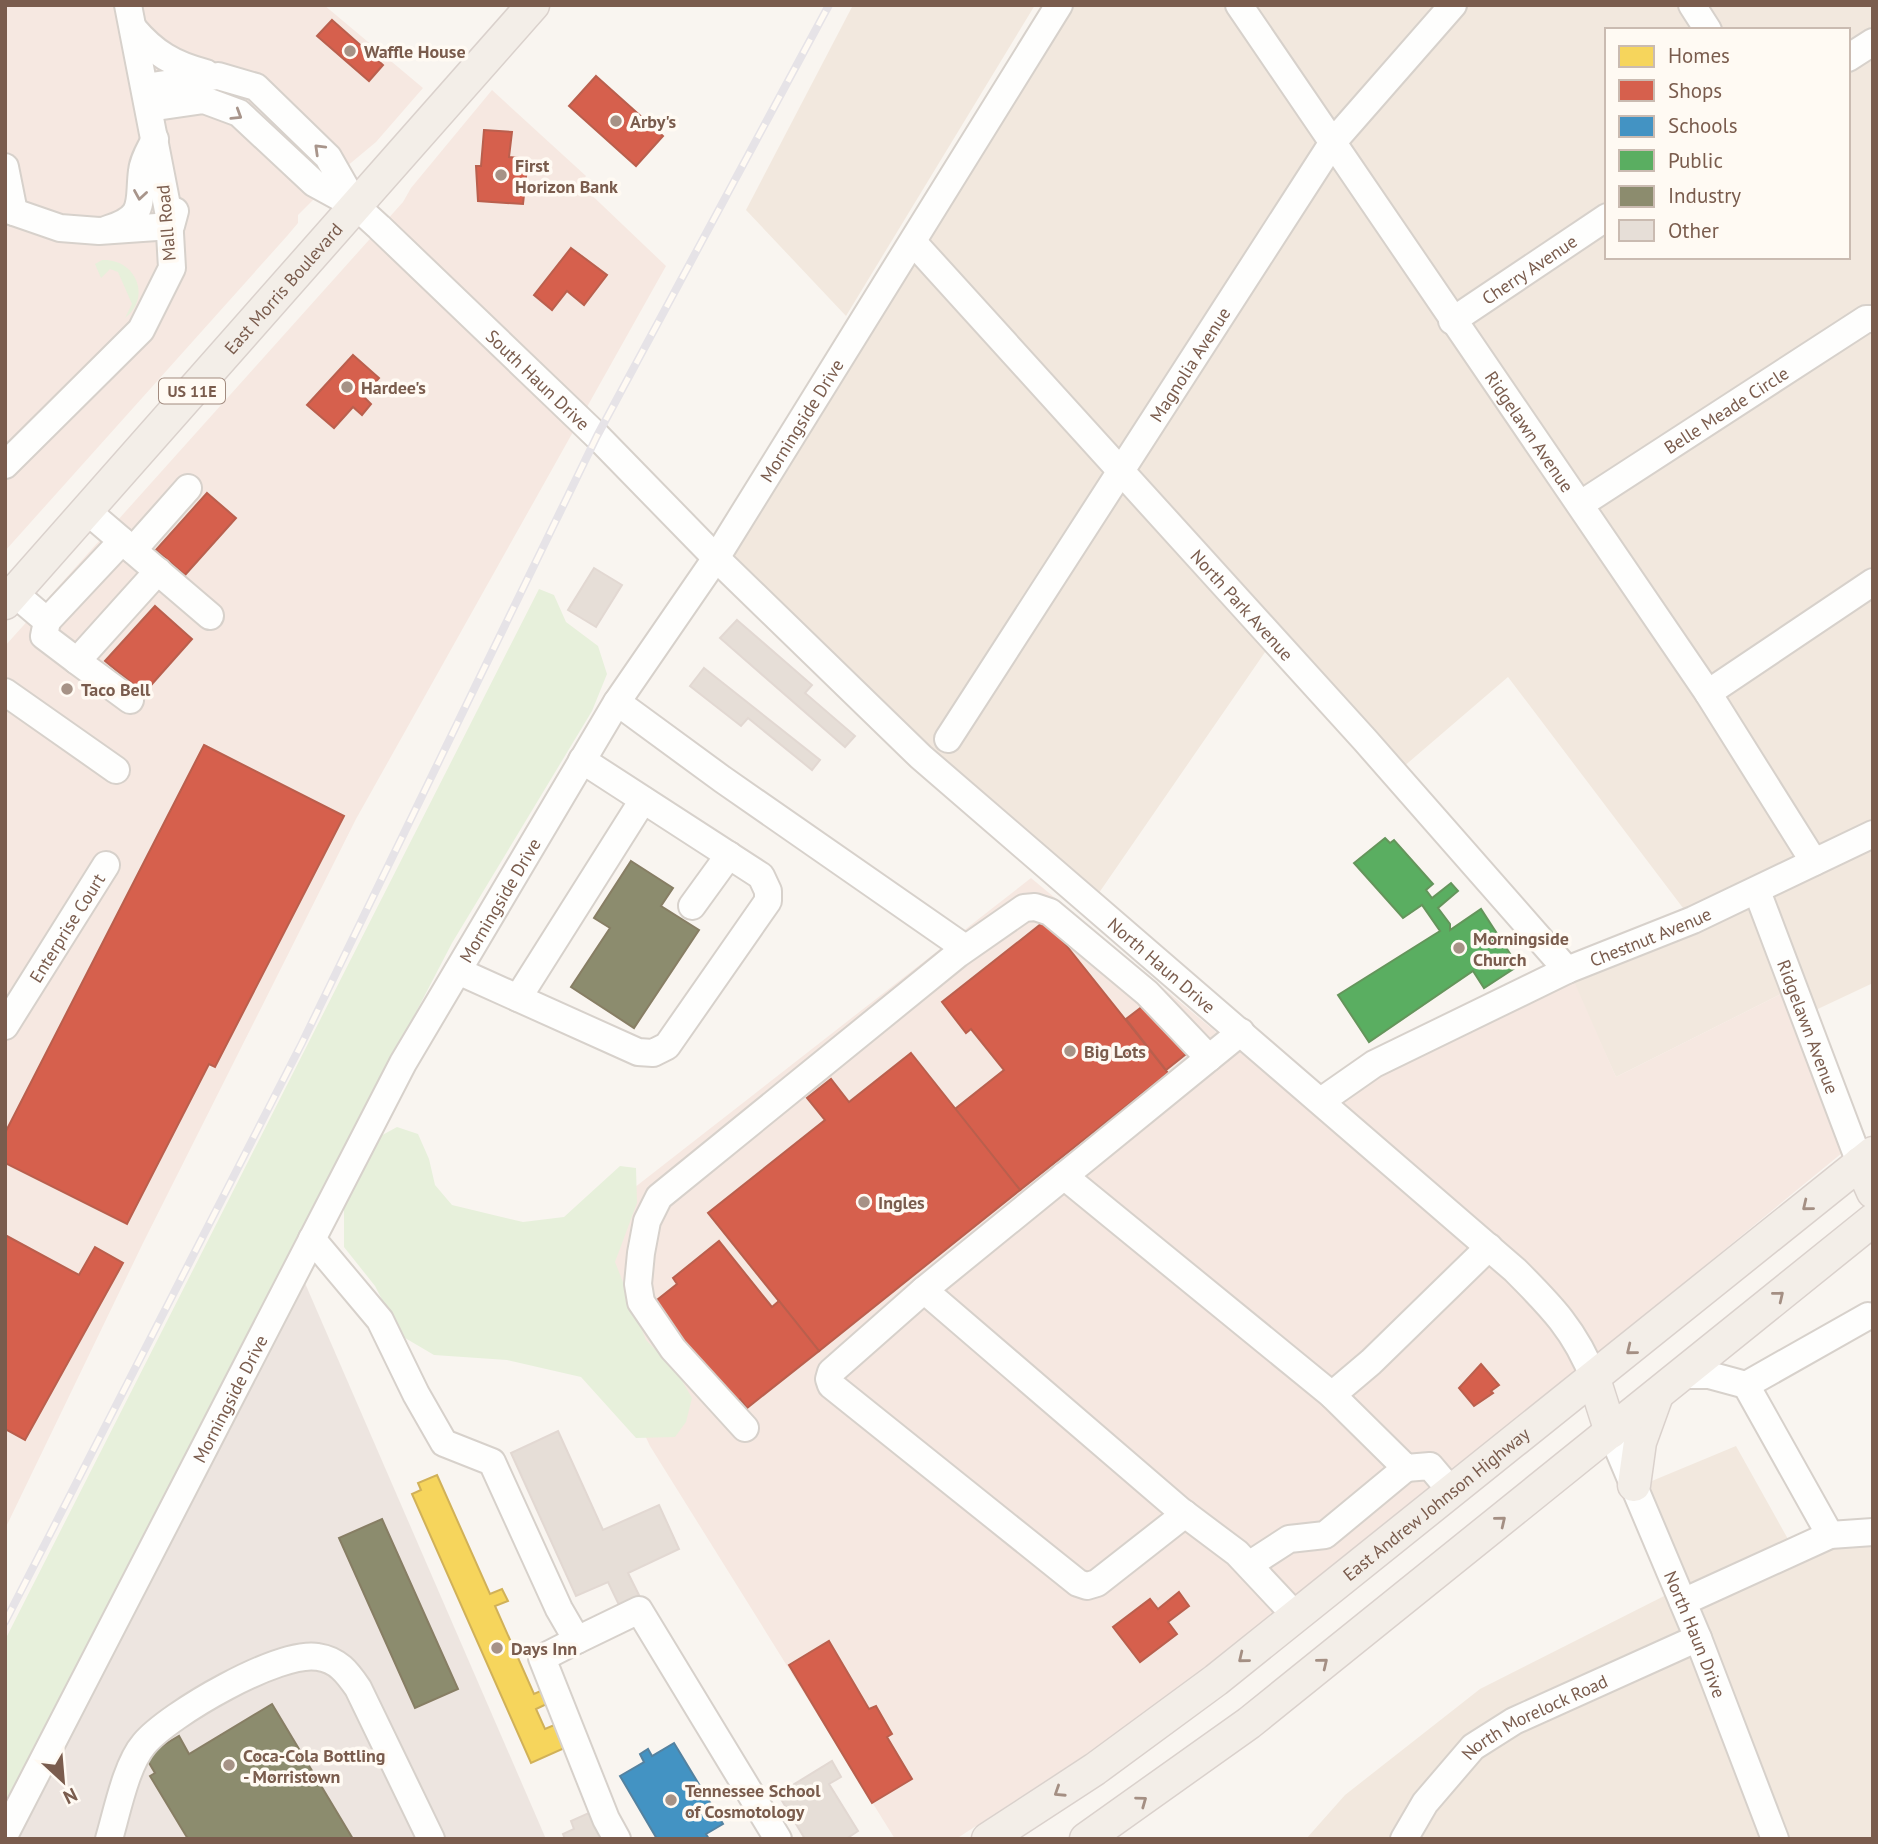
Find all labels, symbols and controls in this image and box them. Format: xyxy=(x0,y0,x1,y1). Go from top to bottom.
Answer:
legend xyxy=(1605,28,1850,259)
place label: Waffle House xyxy=(364,40,466,63)
text: Homes xyxy=(1668,42,1730,69)
marker: Waffle House xyxy=(342,43,358,59)
text: Shops xyxy=(1668,77,1722,104)
one-way arrow xyxy=(230,107,243,120)
place label: Arby's xyxy=(630,110,677,133)
text: Schools xyxy=(1668,112,1738,139)
marker: Arby's xyxy=(608,113,624,129)
one-way arrow xyxy=(315,144,328,157)
text: Public xyxy=(1668,147,1723,174)
place label: First Horizon Bank xyxy=(515,154,618,198)
marker: First Horizon Bank xyxy=(493,167,509,183)
text: Industry xyxy=(1668,182,1741,209)
street label: Mall Road xyxy=(151,184,181,262)
one-way arrow xyxy=(133,190,148,201)
text: Other xyxy=(1668,217,1719,244)
street label: East Morris Boulevard xyxy=(219,218,347,359)
street label: Cherry Avenue xyxy=(1477,229,1581,309)
street label: Magnolia Avenue xyxy=(1144,303,1235,426)
street label: South Haun Drive xyxy=(481,324,595,435)
street label: Morningside Drive xyxy=(754,355,848,486)
street label: Belle Meade Circle xyxy=(1659,361,1793,459)
street label: Ridgelawn Avenue xyxy=(1480,366,1579,496)
place label: Hardee's xyxy=(361,376,426,399)
road number: US 11E xyxy=(159,378,225,404)
marker: Hardee's xyxy=(339,379,355,395)
street label: North Park Avenue xyxy=(1186,544,1299,665)
place label: Taco Bell xyxy=(81,678,151,701)
marker: Taco Bell xyxy=(59,681,75,697)
street label: Morningside Drive xyxy=(454,834,545,967)
street label: Enterprise Court xyxy=(24,869,110,987)
street label: Chestnut Avenue xyxy=(1586,902,1715,971)
street label: North Haun Drive xyxy=(1103,912,1221,1018)
place label: Morningside Church xyxy=(1473,927,1569,971)
marker: Morningside Church xyxy=(1451,940,1467,956)
street label: Ridgelawn Avenue xyxy=(1772,956,1844,1097)
place label: Big Lots xyxy=(1084,1040,1146,1063)
marker: Big Lots xyxy=(1062,1043,1078,1059)
place label: Ingles xyxy=(878,1191,925,1214)
marker: Ingles xyxy=(856,1194,872,1210)
one-way arrow xyxy=(1803,1198,1816,1210)
one-way arrow xyxy=(1771,1292,1783,1305)
street label: Morningside Drive xyxy=(187,1331,272,1466)
one-way arrow xyxy=(1626,1341,1638,1354)
street label: East Andrew Johnson Highway xyxy=(1338,1421,1534,1585)
one-way arrow xyxy=(1493,1516,1505,1529)
street label: North Haun Drive xyxy=(1659,1567,1731,1701)
place label: Days Inn xyxy=(511,1637,577,1660)
marker: Days Inn xyxy=(489,1640,505,1656)
one-way arrow xyxy=(1238,1650,1251,1663)
one-way arrow xyxy=(1315,1659,1328,1671)
street label: North Morelock Road xyxy=(1456,1669,1611,1764)
place label: Coca-Cola Bottling - Morristown xyxy=(243,1744,385,1788)
north arrow xyxy=(28,1746,98,1816)
marker: Coca-Cola Bottling - Morristown xyxy=(221,1757,237,1773)
place label: Tennessee School of Cosmotology xyxy=(685,1779,821,1823)
text: N xyxy=(60,1783,81,1810)
one-way arrow xyxy=(1054,1784,1067,1797)
marker: Tennessee School of Cosmotology xyxy=(663,1792,679,1808)
one-way arrow xyxy=(1135,1796,1147,1809)

